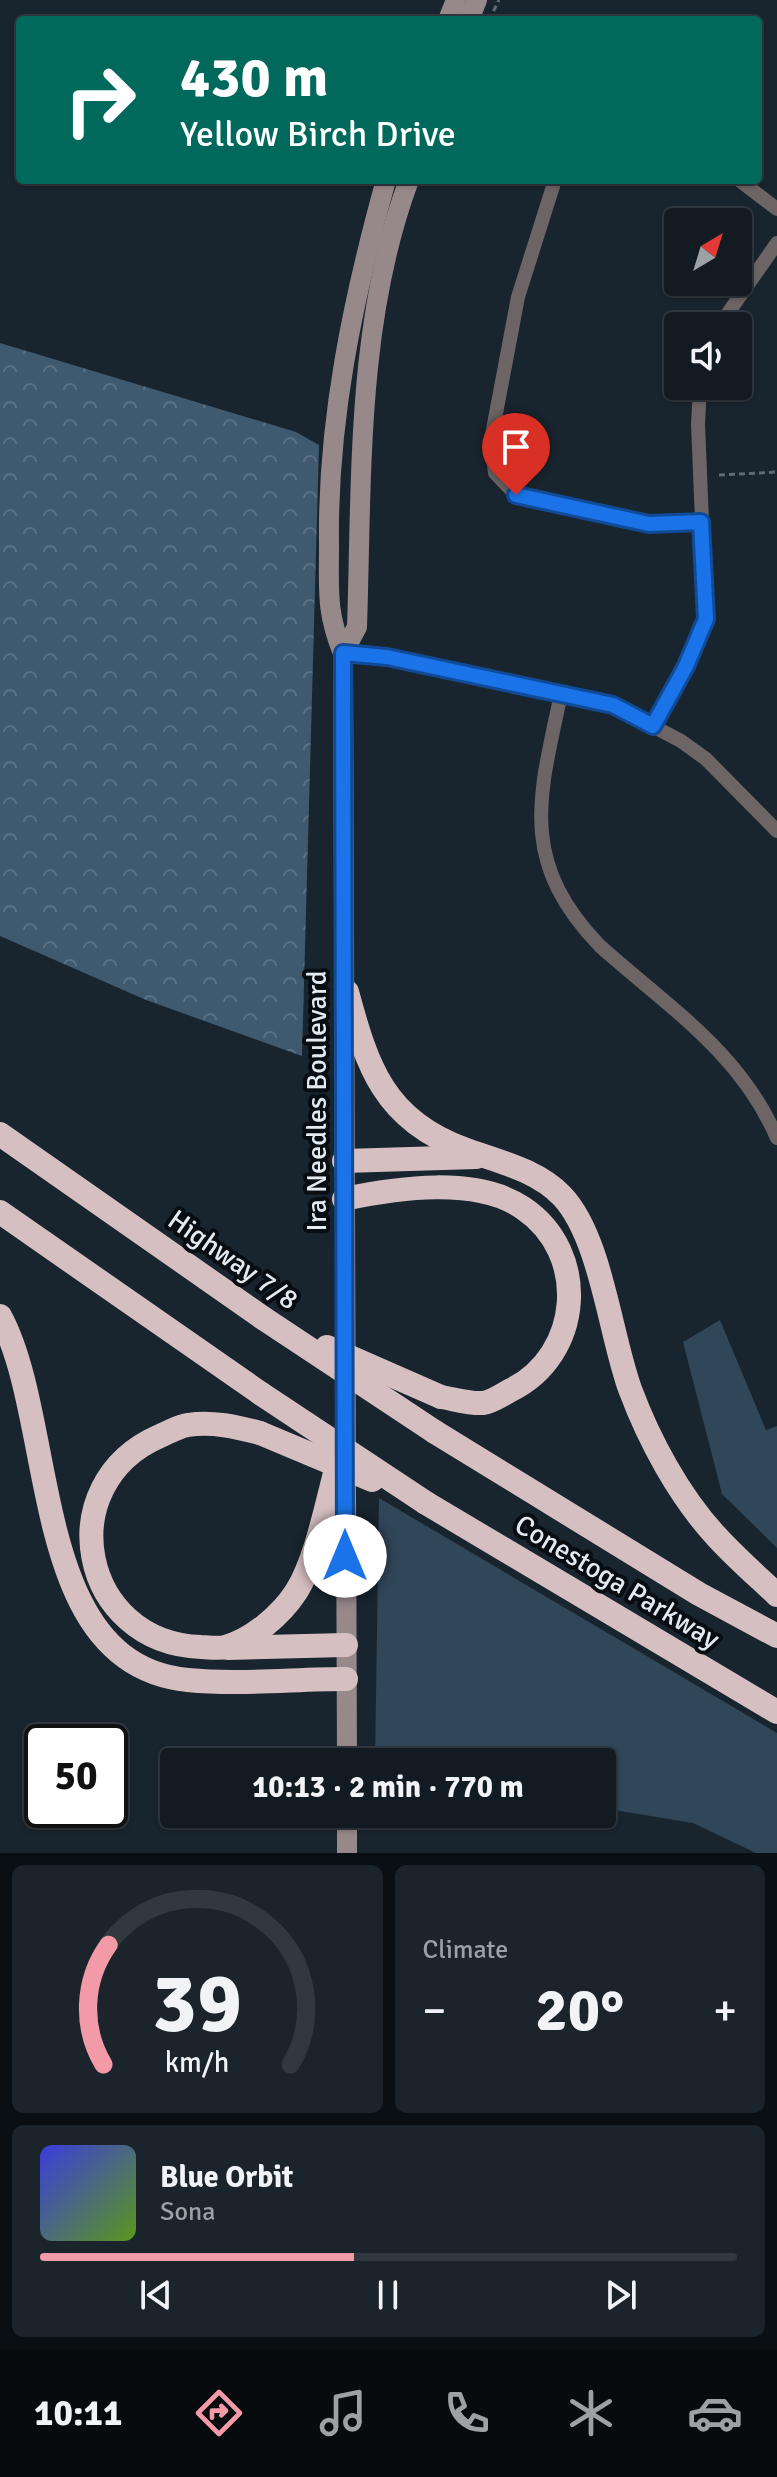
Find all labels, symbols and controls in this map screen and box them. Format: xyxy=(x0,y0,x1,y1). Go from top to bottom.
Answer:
text: 430 m xyxy=(180,43,328,112)
icon: right xyxy=(48,48,152,152)
text: Yellow Birch Drive xyxy=(180,112,456,157)
north arrow xyxy=(664,208,752,296)
map controls xyxy=(664,208,752,400)
button: sound xyxy=(664,312,752,400)
pin xyxy=(482,413,550,495)
icon: arrive xyxy=(494,425,538,469)
street label: Ira Needles Boulevard xyxy=(300,970,334,1232)
street label: Highway 7/8 xyxy=(161,1203,305,1317)
street label: Conestoga Parkway xyxy=(508,1507,726,1657)
position arrow xyxy=(303,1514,387,1598)
speed limit sign: 50 xyxy=(24,1724,128,1828)
text: 10:13 · 2 min · 770 m xyxy=(252,1769,524,1806)
text: Climate xyxy=(423,1934,508,1966)
text: 39 xyxy=(152,1953,242,2055)
text: 20° xyxy=(535,1974,624,2048)
text: − xyxy=(423,1984,446,2038)
text: + xyxy=(713,1984,737,2038)
text: km/h xyxy=(165,2045,230,2080)
text: Blue Orbit xyxy=(160,2159,293,2196)
text: Sona xyxy=(160,2196,215,2228)
icon: previous xyxy=(134,2273,178,2317)
icon: pause xyxy=(366,2273,410,2317)
icon: next xyxy=(599,2273,643,2317)
icon: directions xyxy=(191,2385,247,2441)
icon: music xyxy=(315,2385,371,2441)
icon: phone xyxy=(439,2385,495,2441)
icon: climate xyxy=(563,2385,619,2441)
icon: car xyxy=(687,2385,743,2441)
text: 10:11 xyxy=(34,2391,122,2436)

